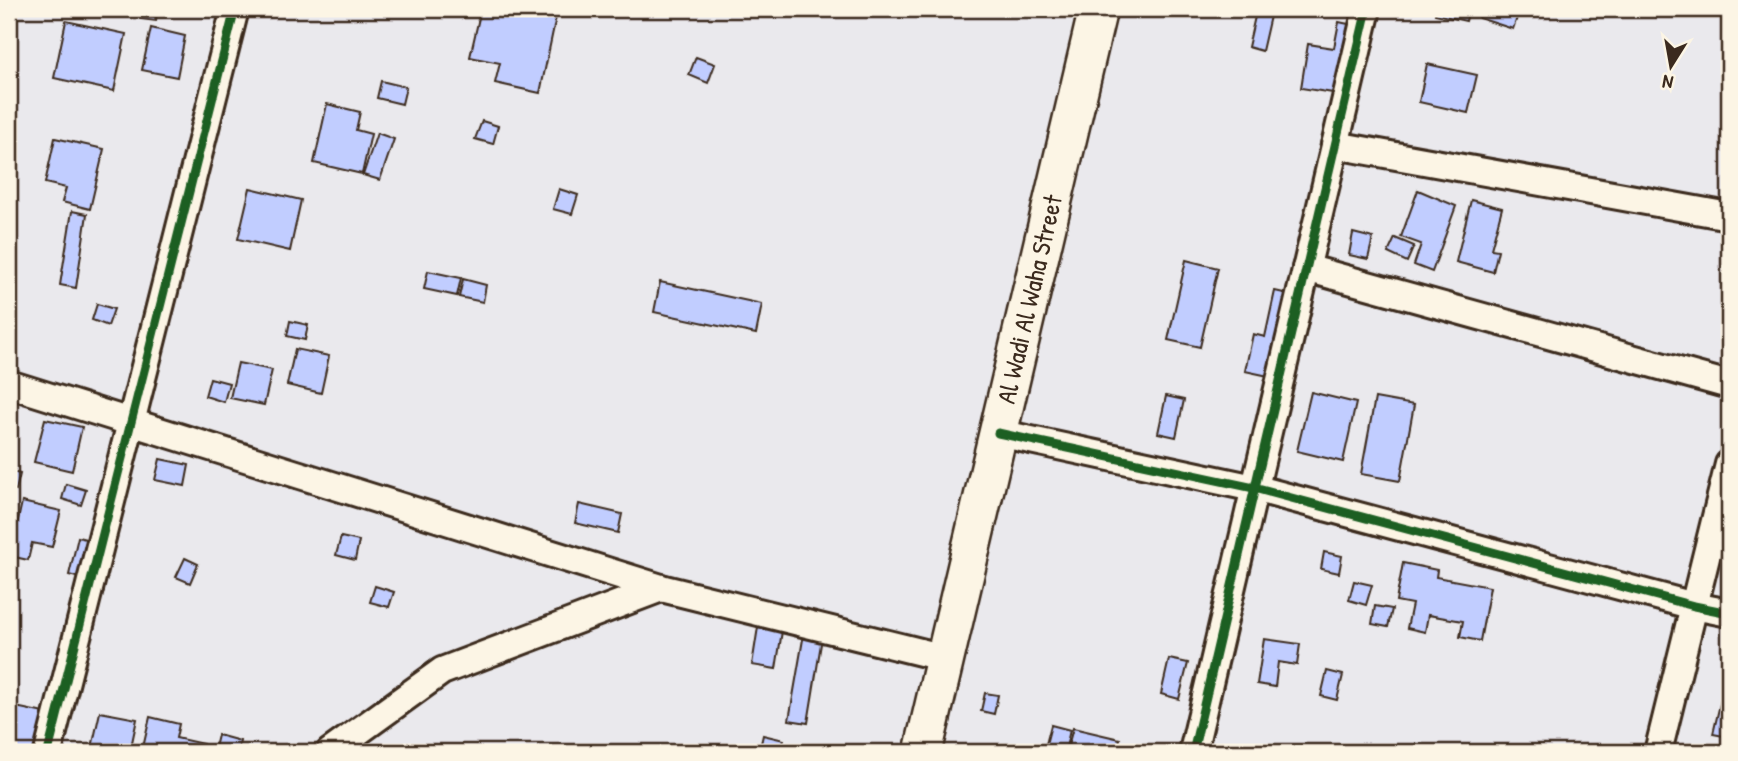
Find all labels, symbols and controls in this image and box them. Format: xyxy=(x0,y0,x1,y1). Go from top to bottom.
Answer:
north arrow xyxy=(1636,32,1706,102)
text: N xyxy=(1660,69,1675,96)
street label: Al Wadi Al Waha Street xyxy=(988,190,1070,407)

